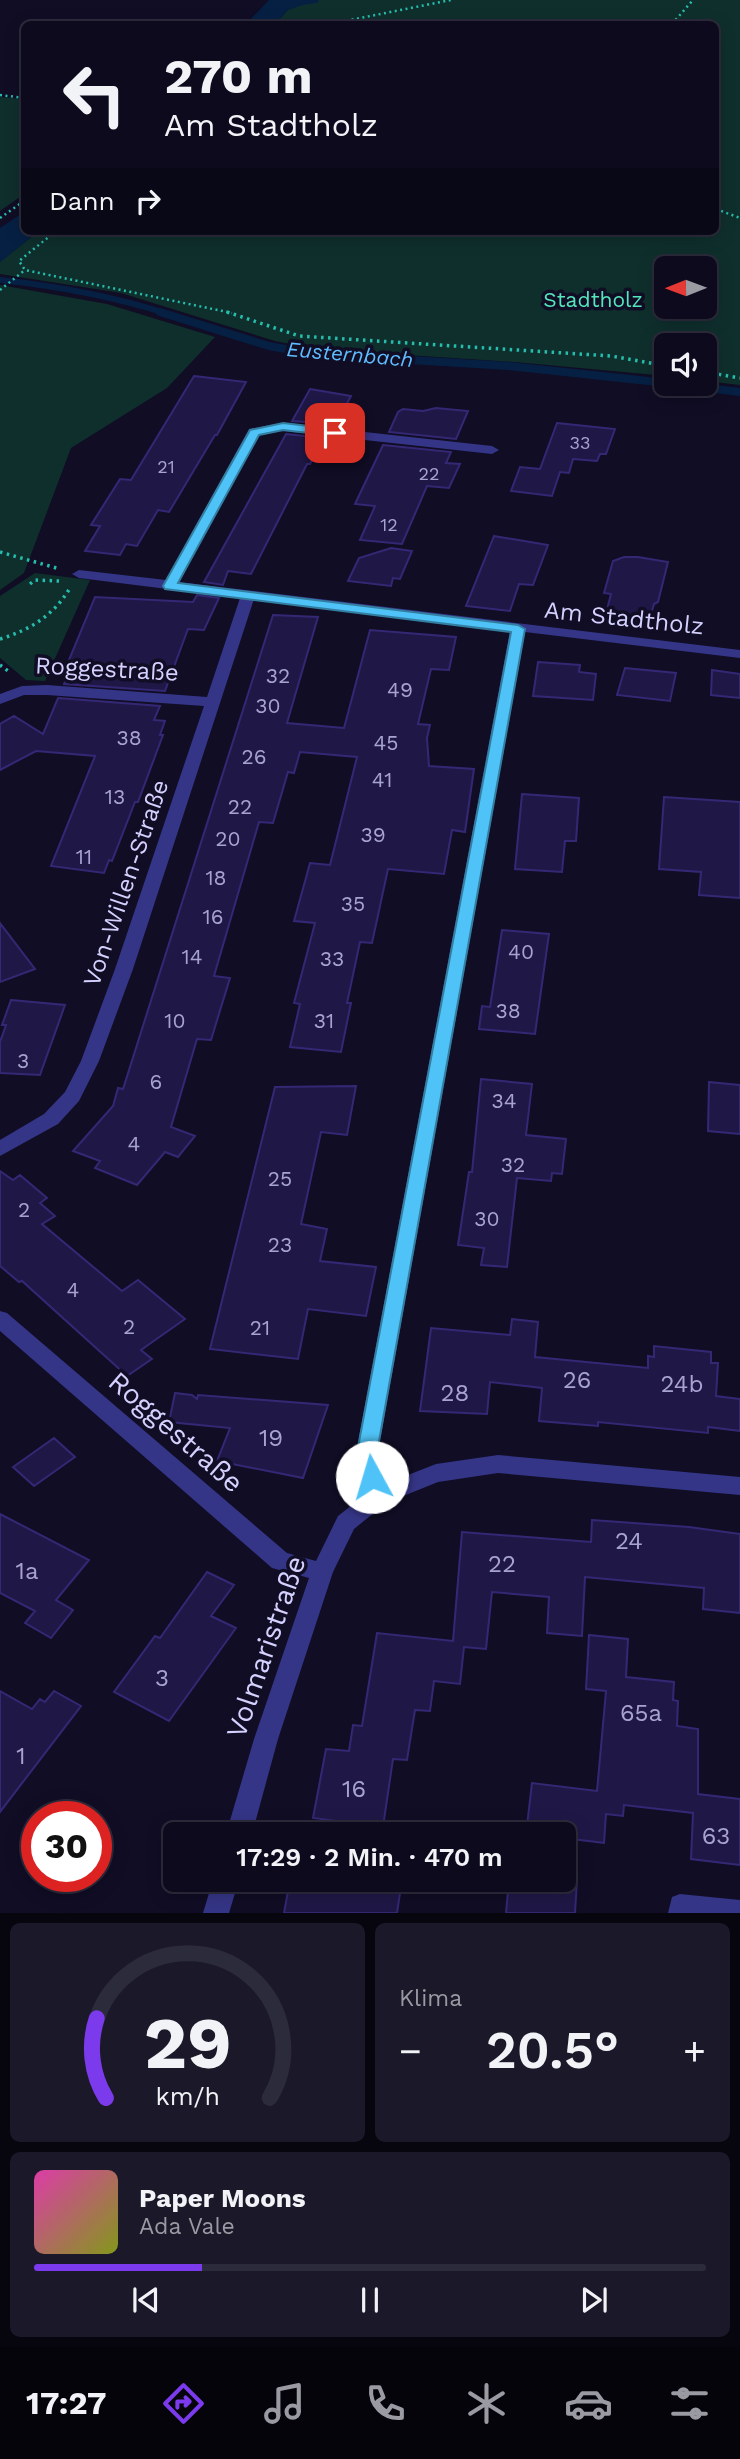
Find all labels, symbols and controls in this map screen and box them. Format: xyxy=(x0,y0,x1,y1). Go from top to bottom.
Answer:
text: 270 m xyxy=(164,47,313,105)
icon: left xyxy=(49,49,140,140)
text: Am Stadtholz xyxy=(164,106,378,144)
icon: right xyxy=(129,182,167,220)
text: Dann xyxy=(49,186,115,216)
north arrow xyxy=(654,256,718,318)
map controls xyxy=(654,256,717,396)
park label: Stadtholz xyxy=(543,287,643,312)
button: sound xyxy=(654,333,717,396)
water label: Eusternbach xyxy=(286,336,414,372)
pin xyxy=(305,403,365,463)
icon: arrive xyxy=(316,414,354,452)
house number: 33 xyxy=(570,432,591,453)
house number: 21 xyxy=(157,456,175,477)
house number: 22 xyxy=(419,463,440,484)
house number: 12 xyxy=(380,514,398,535)
street label: Am Stadtholz xyxy=(543,596,705,640)
street label: Roggestraße xyxy=(34,651,180,687)
house number: 32 xyxy=(266,663,290,688)
house number: 49 xyxy=(387,677,413,702)
house number: 30 xyxy=(255,693,281,718)
house number: 38 xyxy=(116,725,142,750)
house number: 45 xyxy=(373,730,399,755)
house number: 26 xyxy=(241,744,267,769)
house number: 41 xyxy=(372,767,392,792)
street label: Von-Willen-Straße xyxy=(77,776,175,990)
house number: 13 xyxy=(105,784,125,809)
house number: 22 xyxy=(228,794,252,819)
house number: 39 xyxy=(360,822,386,847)
house number: 20 xyxy=(215,826,241,851)
house number: 11 xyxy=(76,844,92,869)
house number: 18 xyxy=(205,865,227,890)
house number: 35 xyxy=(341,891,365,916)
house number: 16 xyxy=(203,904,223,929)
house number: 40 xyxy=(508,939,534,964)
house number: 14 xyxy=(181,944,203,969)
house number: 33 xyxy=(320,946,344,971)
house number: 38 xyxy=(495,998,521,1023)
house number: 10 xyxy=(164,1008,186,1033)
house number: 31 xyxy=(314,1008,334,1033)
house number: 3 xyxy=(17,1048,29,1073)
house number: 6 xyxy=(150,1069,162,1094)
house number: 34 xyxy=(491,1088,517,1113)
house number: 4 xyxy=(128,1131,140,1156)
house number: 32 xyxy=(501,1152,525,1177)
house number: 25 xyxy=(268,1166,292,1191)
house number: 2 xyxy=(18,1197,30,1222)
house number: 30 xyxy=(474,1206,500,1231)
house number: 23 xyxy=(268,1232,292,1257)
house number: 4 xyxy=(67,1277,79,1302)
house number: 2 xyxy=(123,1314,135,1339)
house number: 21 xyxy=(250,1315,270,1340)
street label: Roggestraße xyxy=(102,1365,250,1499)
house number: 26 xyxy=(563,1366,591,1394)
house number: 24b xyxy=(661,1370,703,1398)
house number: 28 xyxy=(441,1379,469,1407)
house number: 19 xyxy=(259,1424,283,1452)
position arrow xyxy=(335,1440,409,1514)
house number: 24 xyxy=(615,1527,643,1555)
house number: 22 xyxy=(488,1550,516,1578)
street label: Volmaristraße xyxy=(219,1552,313,1742)
house number: 1a xyxy=(16,1557,38,1585)
house number: 3 xyxy=(155,1664,169,1692)
house number: 65a xyxy=(620,1699,662,1727)
house number: 1 xyxy=(16,1742,26,1770)
house number: 16 xyxy=(342,1775,366,1803)
speed limit sign: 30 xyxy=(21,1801,112,1892)
house number: 63 xyxy=(702,1822,730,1850)
text: 17:29 · 2 Min. · 470 m xyxy=(236,1842,503,1872)
text: Klima xyxy=(399,1985,462,2012)
text: 29 xyxy=(143,2001,232,2087)
text: 20.5° xyxy=(486,2020,619,2081)
text: − xyxy=(399,2029,422,2073)
text: + xyxy=(683,2029,706,2073)
text: km/h xyxy=(155,2082,220,2111)
text: Paper Moons xyxy=(139,2183,306,2213)
text: Ada Vale xyxy=(139,2213,235,2240)
icon: previous xyxy=(127,2281,165,2319)
icon: pause xyxy=(351,2281,389,2319)
icon: next xyxy=(575,2281,613,2319)
icon: directions xyxy=(159,2379,208,2428)
icon: music xyxy=(260,2379,309,2428)
icon: phone xyxy=(361,2379,410,2428)
icon: climate xyxy=(462,2379,511,2428)
icon: car xyxy=(564,2379,613,2428)
icon: filters xyxy=(665,2379,714,2428)
text: 17:27 xyxy=(26,2384,106,2422)

